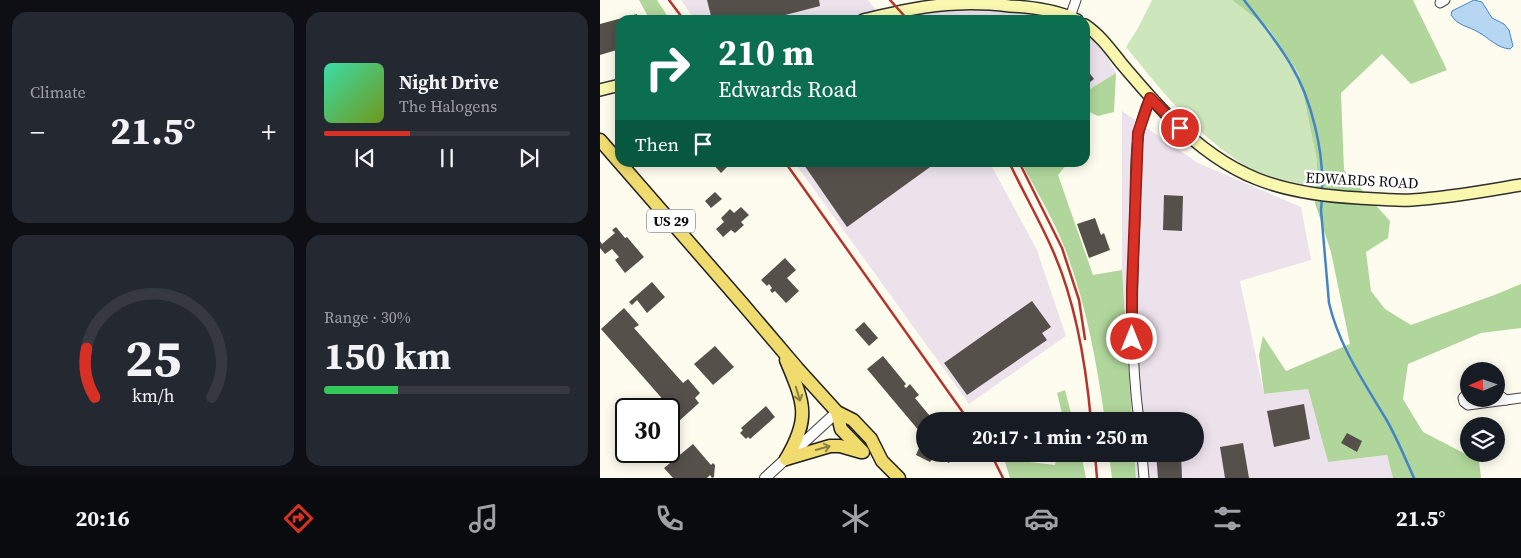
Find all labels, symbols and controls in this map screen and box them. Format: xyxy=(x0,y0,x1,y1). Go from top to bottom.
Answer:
text: 210 m xyxy=(718,29,814,77)
icon: right xyxy=(635,35,700,100)
text: Night Drive xyxy=(399,69,499,95)
text: Edwards Road xyxy=(718,74,857,104)
text: Climate xyxy=(30,81,86,103)
text: The Halogens xyxy=(399,95,497,117)
text: 21.5° xyxy=(110,105,196,157)
pin xyxy=(1159,107,1201,149)
text: − xyxy=(30,113,45,151)
text: + xyxy=(261,113,276,151)
icon: arrive xyxy=(1166,114,1194,142)
icon: arrive xyxy=(689,130,717,158)
text: Then xyxy=(635,131,679,157)
icon: previous xyxy=(351,144,379,172)
icon: pause xyxy=(433,144,461,172)
icon: next xyxy=(515,144,543,172)
street label: EDWARDS ROAD xyxy=(1305,167,1419,193)
road number: US 29 xyxy=(647,210,695,232)
text: Range · 30% xyxy=(324,306,411,328)
position arrow xyxy=(1105,312,1157,364)
text: 25 xyxy=(125,322,181,393)
text: 150 km xyxy=(324,330,451,382)
north arrow xyxy=(1460,362,1505,408)
map controls xyxy=(1460,362,1505,462)
text: km/h xyxy=(132,383,175,408)
one-way arrow xyxy=(794,386,804,402)
speed limit sign: 30 xyxy=(615,398,680,463)
button: layers xyxy=(1460,417,1505,462)
text: 20:17 · 1 min · 250 m xyxy=(972,424,1148,450)
one-way arrow xyxy=(815,443,831,452)
icon: directions xyxy=(281,501,316,536)
icon: music xyxy=(466,501,501,536)
icon: phone xyxy=(652,501,687,536)
icon: climate xyxy=(838,501,873,536)
icon: car xyxy=(1024,501,1059,536)
icon: filters xyxy=(1210,501,1245,536)
text: 20:16 xyxy=(75,503,130,533)
text: 21.5° xyxy=(1396,503,1445,533)

